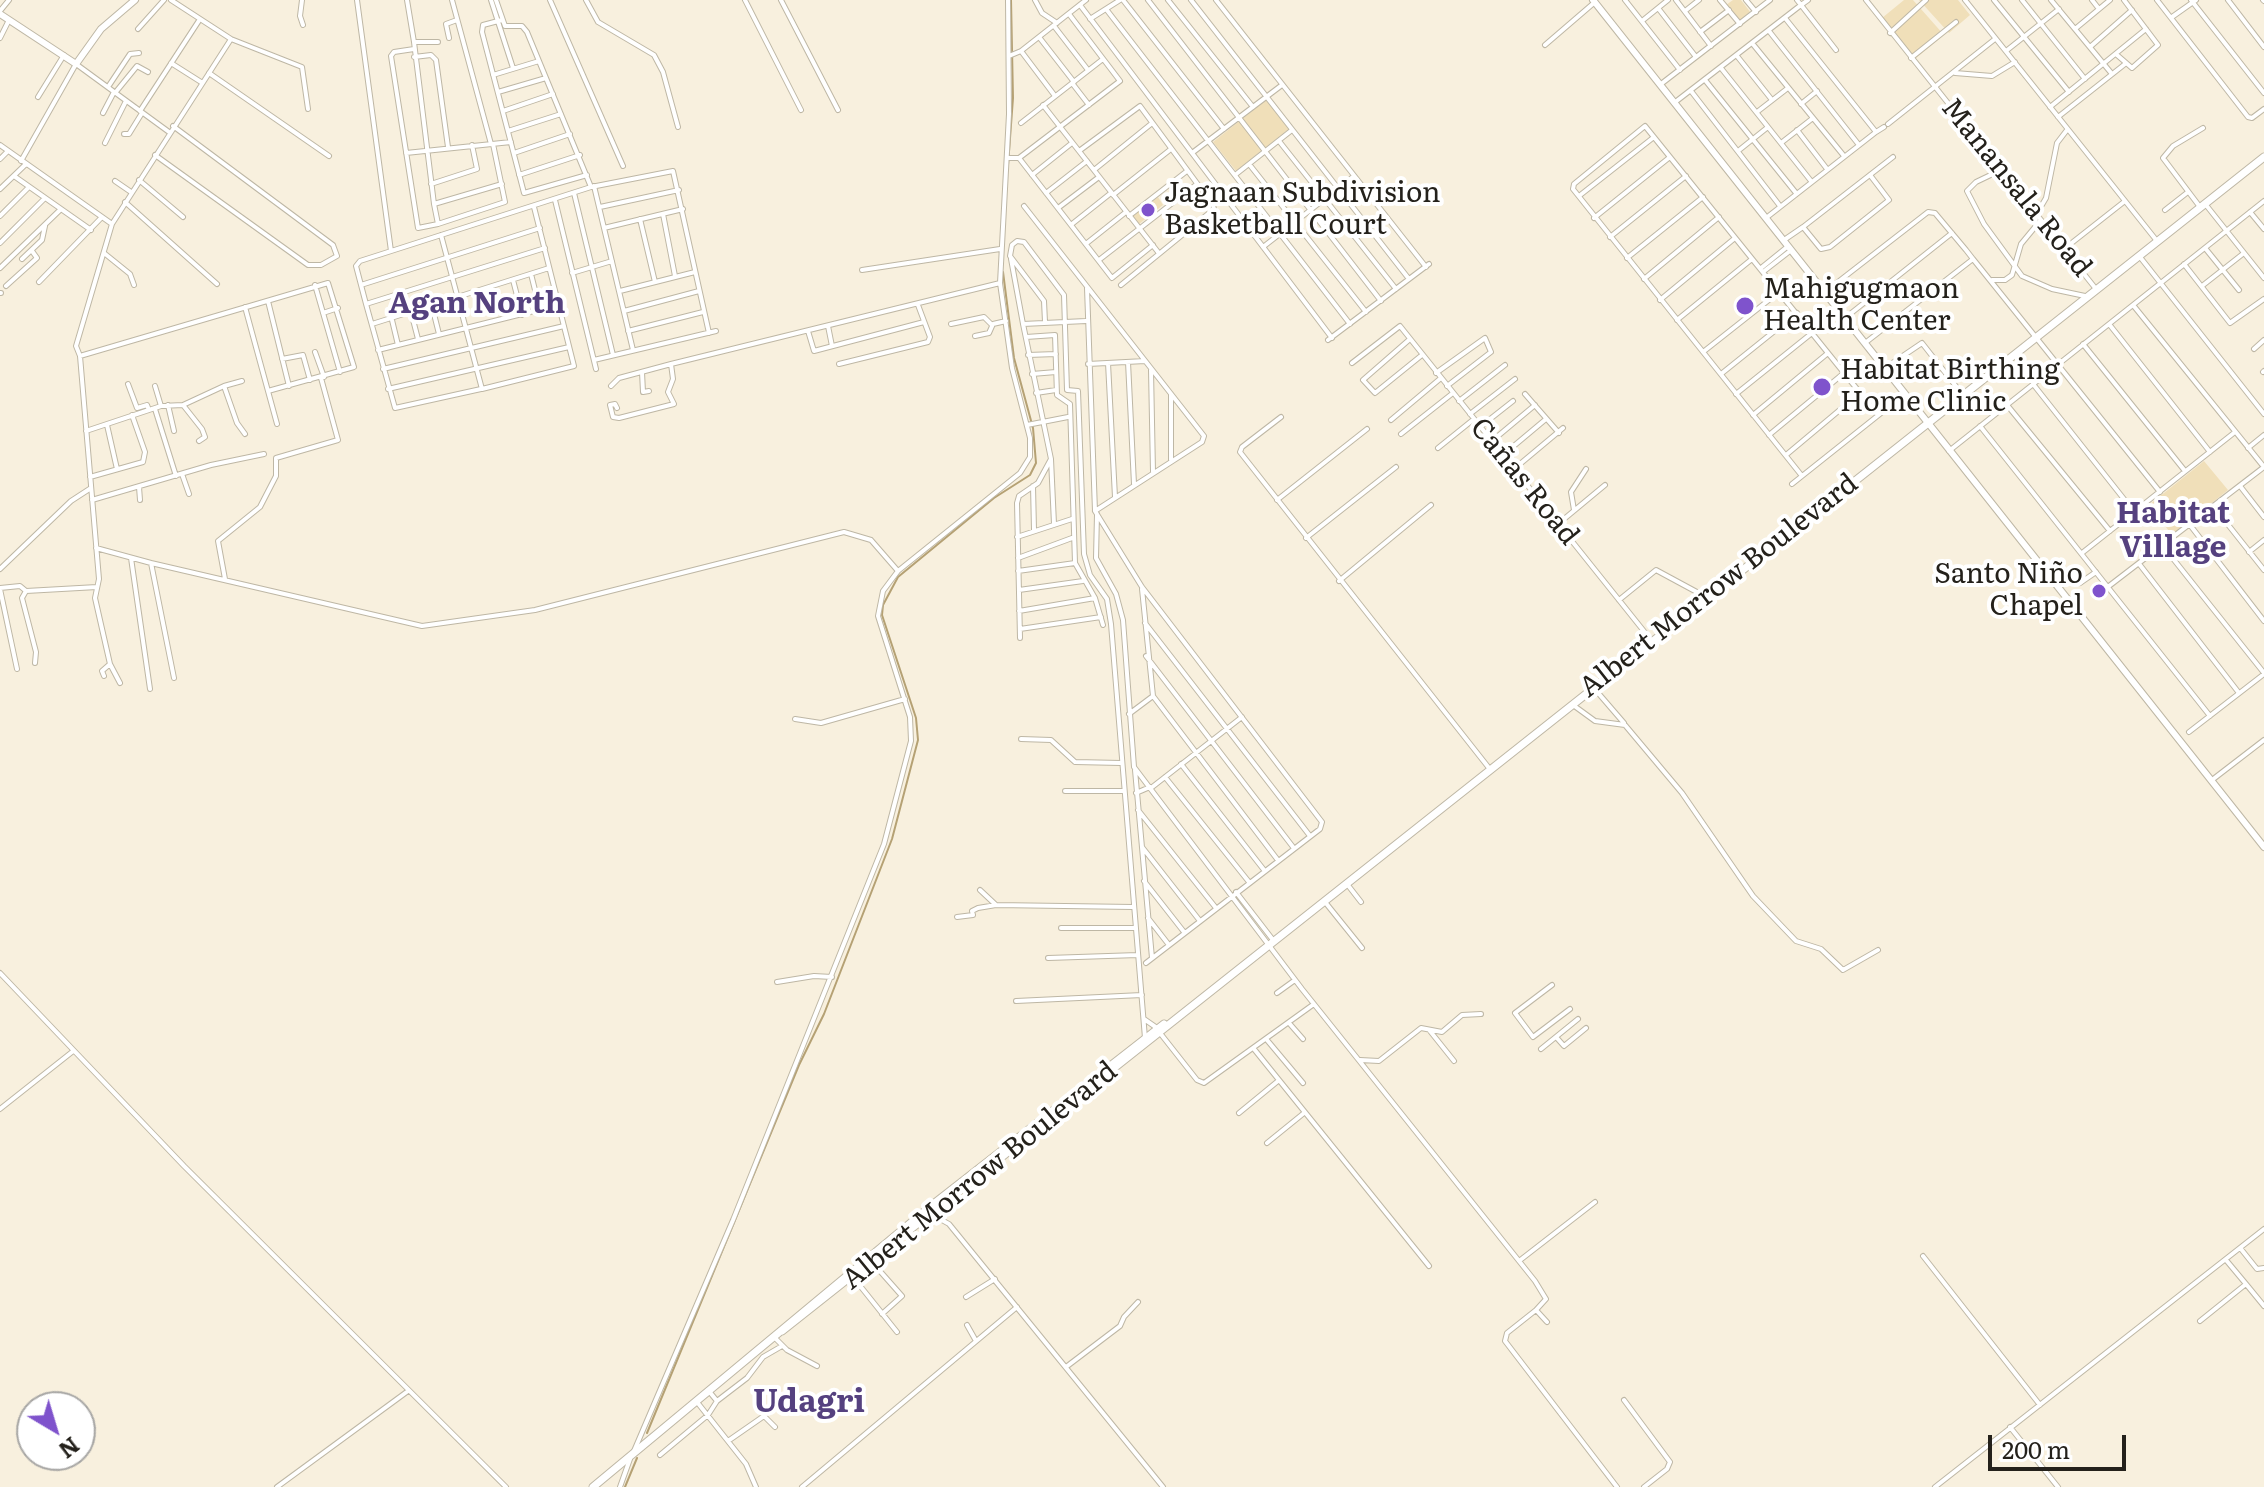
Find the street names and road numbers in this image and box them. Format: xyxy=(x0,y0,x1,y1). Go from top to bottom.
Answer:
street label: Manansala Road xyxy=(1934,92,2098,284)
street label: Cañas Road xyxy=(1463,412,1585,552)
street label: Albert Morrow Boulevard xyxy=(1573,467,1865,705)
street label: Albert Morrow Boulevard xyxy=(836,1055,1124,1297)

